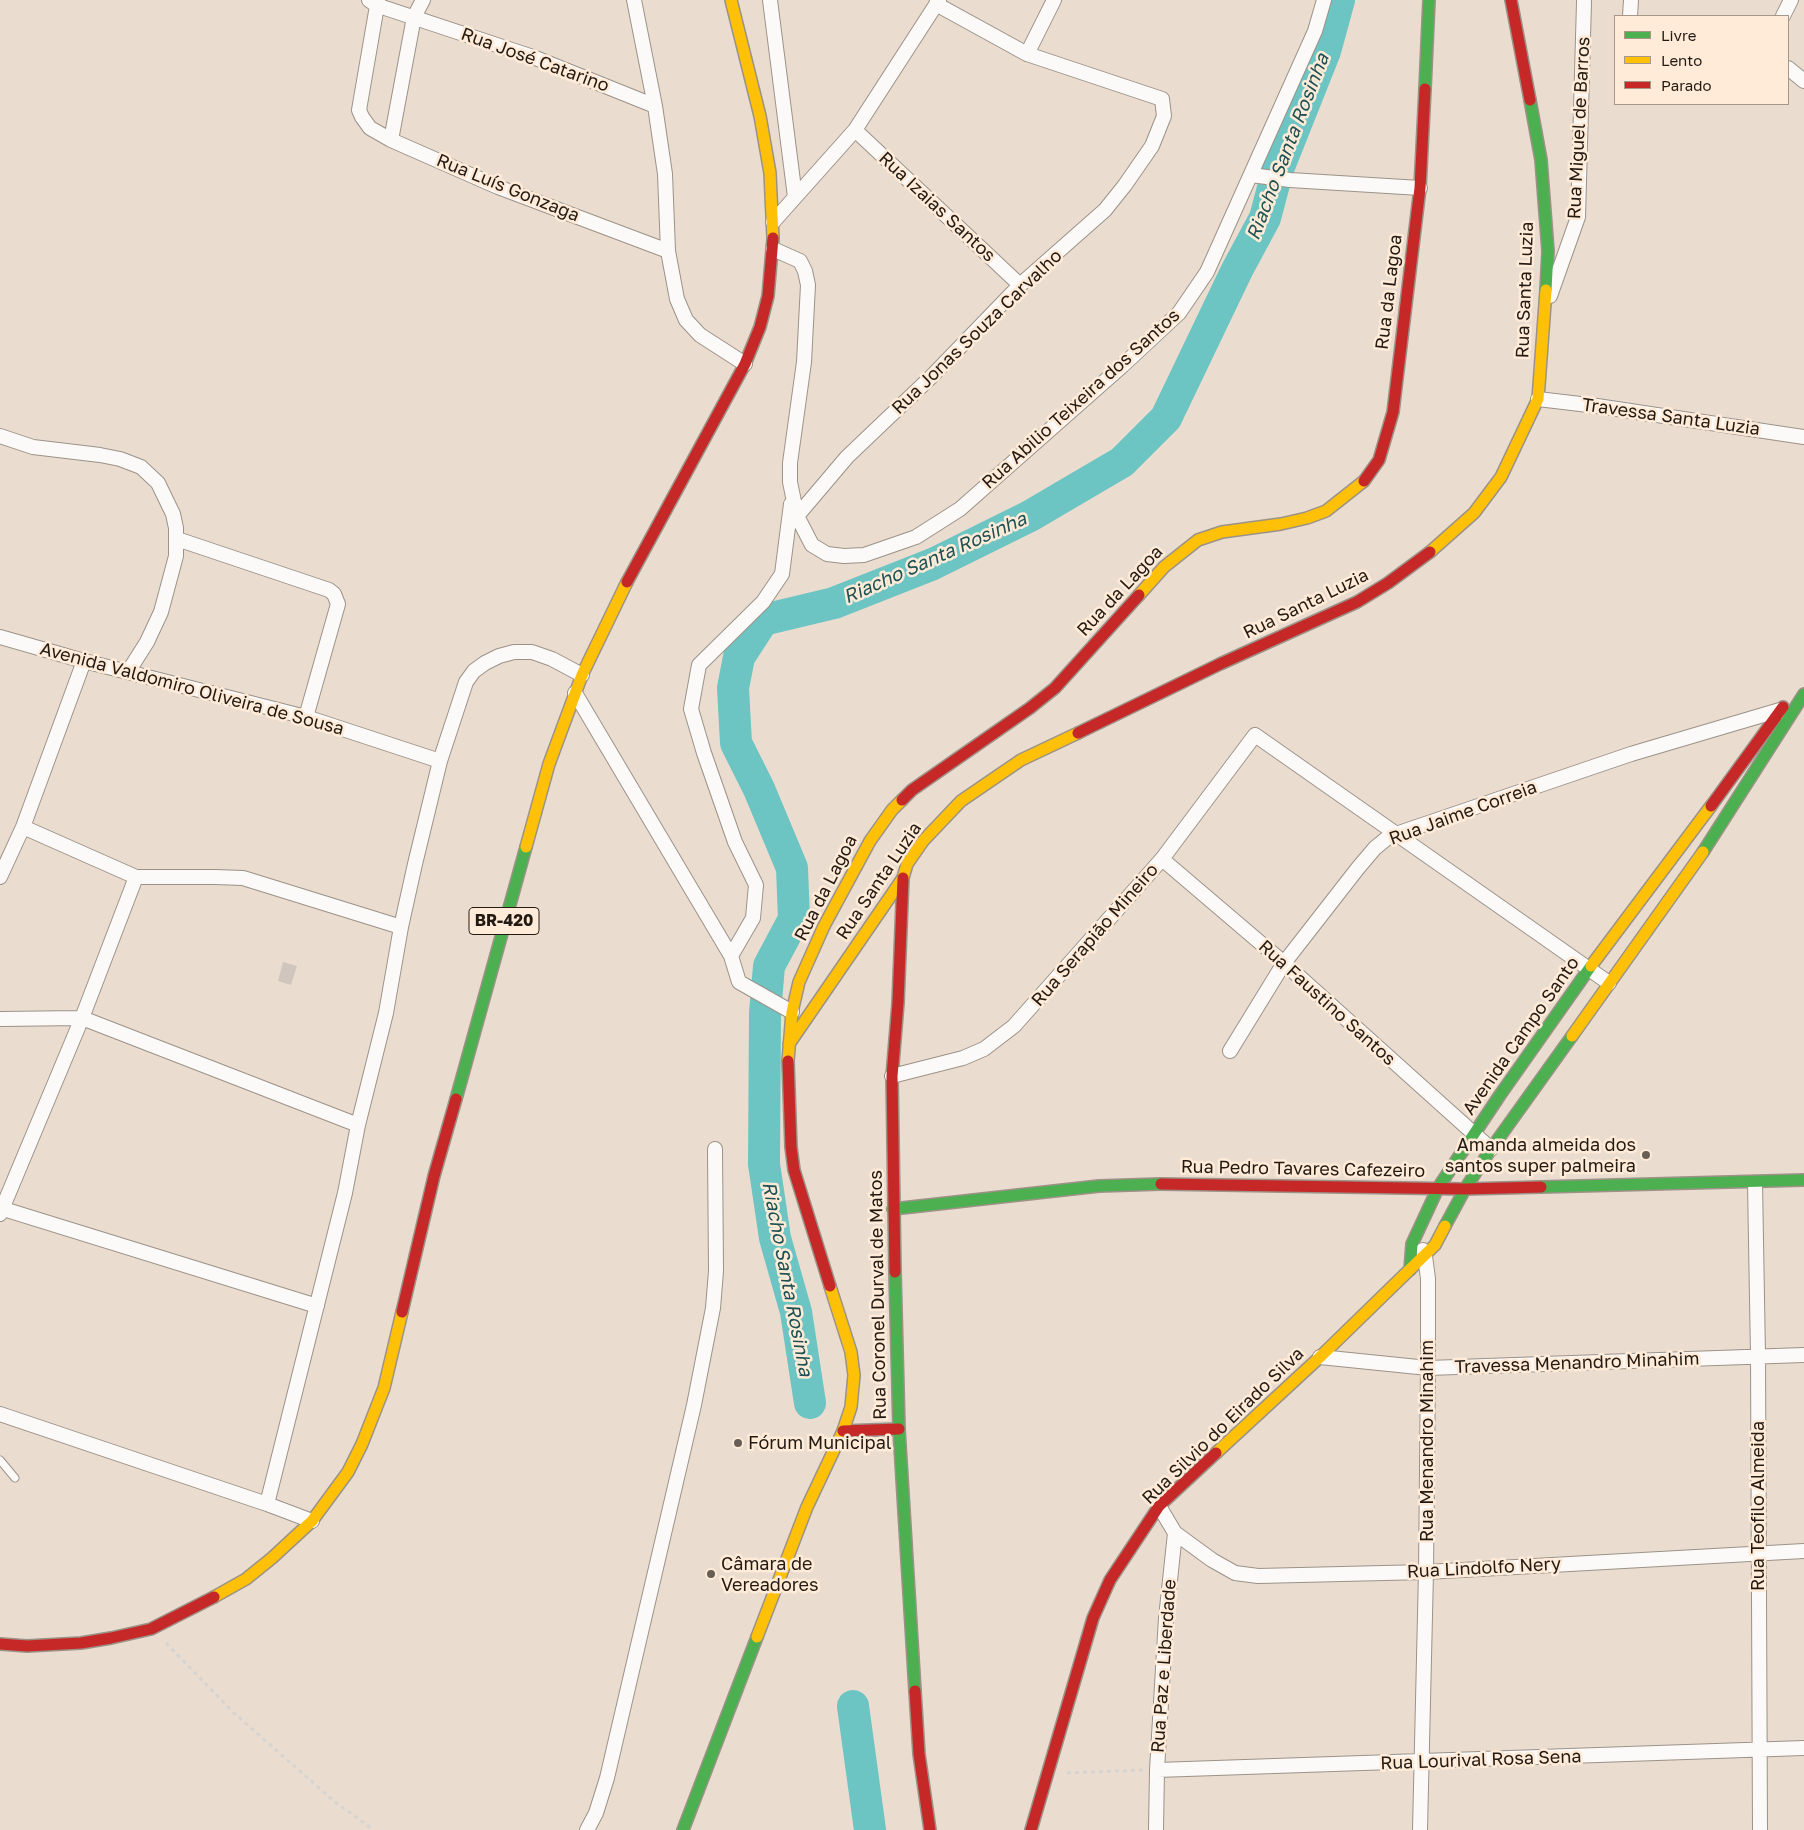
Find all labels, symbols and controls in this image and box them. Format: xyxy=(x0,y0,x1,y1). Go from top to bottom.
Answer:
legend xyxy=(1614,15,1789,105)
street label: Rua José Catarino xyxy=(458,23,612,97)
text: Livre xyxy=(1661,26,1696,44)
street label: Rua Miguel de Barros xyxy=(1563,36,1595,220)
water label: Riacho Santa Rosinha xyxy=(1242,51,1334,243)
text: Lento xyxy=(1661,51,1702,69)
text: Parado xyxy=(1661,76,1712,94)
street label: Rua Izaias Santos xyxy=(874,147,1000,267)
street label: Rua Luís Gonzaga xyxy=(433,149,583,227)
street label: Rua Santa Luzia xyxy=(1512,221,1538,359)
street label: Rua da Lagoa xyxy=(1371,233,1407,351)
street label: Rua Jonas Souza Carvalho xyxy=(888,245,1066,419)
street label: Rua Abilio Teixeira dos Santos xyxy=(978,305,1184,493)
street label: Travessa Santa Luzia xyxy=(1581,394,1761,440)
water label: Riacho Santa Rosinha xyxy=(840,507,1030,609)
street label: Rua da Lagoa xyxy=(1073,541,1167,641)
street label: Rua Santa Luzia xyxy=(1240,564,1372,644)
street label: Avenida Valdomiro Oliveira de Sousa xyxy=(38,638,346,740)
street label: Rua Jaime Correia xyxy=(1386,776,1540,850)
street label: Rua Santa Luzia xyxy=(832,818,926,944)
street label: Rua da Lagoa xyxy=(790,831,862,945)
street label: Rua Serapião Mineiro xyxy=(1027,859,1163,1011)
road number: BR-420 xyxy=(469,908,539,934)
street label: Rua Faustino Santos xyxy=(1254,936,1400,1070)
street label: Avenida Campo Santo xyxy=(1458,953,1584,1119)
place label: Amanda almeida dos santos super palmeira xyxy=(1445,1134,1636,1176)
marker: Amanda almeida dos santos super palmeira xyxy=(1640,1149,1652,1161)
street label: Rua Pedro Tavares Cafezeiro xyxy=(1181,1156,1425,1182)
street label: Rua Coronel Durval de Matos xyxy=(865,1170,891,1420)
water label: Riacho Santa Rosinha xyxy=(757,1180,817,1378)
street label: Rua Menandro Minahim xyxy=(1416,1340,1438,1542)
street label: Rua Silvio do Eirado Silva xyxy=(1138,1343,1308,1509)
street label: Travessa Menandro Minahim xyxy=(1454,1348,1700,1378)
street label: Rua Teofilo Almeida xyxy=(1747,1421,1769,1591)
place label: Fórum Municipal xyxy=(748,1432,892,1454)
marker: Fórum Municipal xyxy=(732,1437,744,1449)
place label: Câmara de Vereadores xyxy=(721,1553,819,1596)
street label: Rua Lindolfo Nery xyxy=(1406,1553,1562,1583)
marker: Câmara de Vereadores xyxy=(705,1568,717,1580)
street label: Rua Paz e Liberdade xyxy=(1147,1578,1181,1754)
street label: Rua Lourival Rosa Sena xyxy=(1380,1746,1582,1774)

